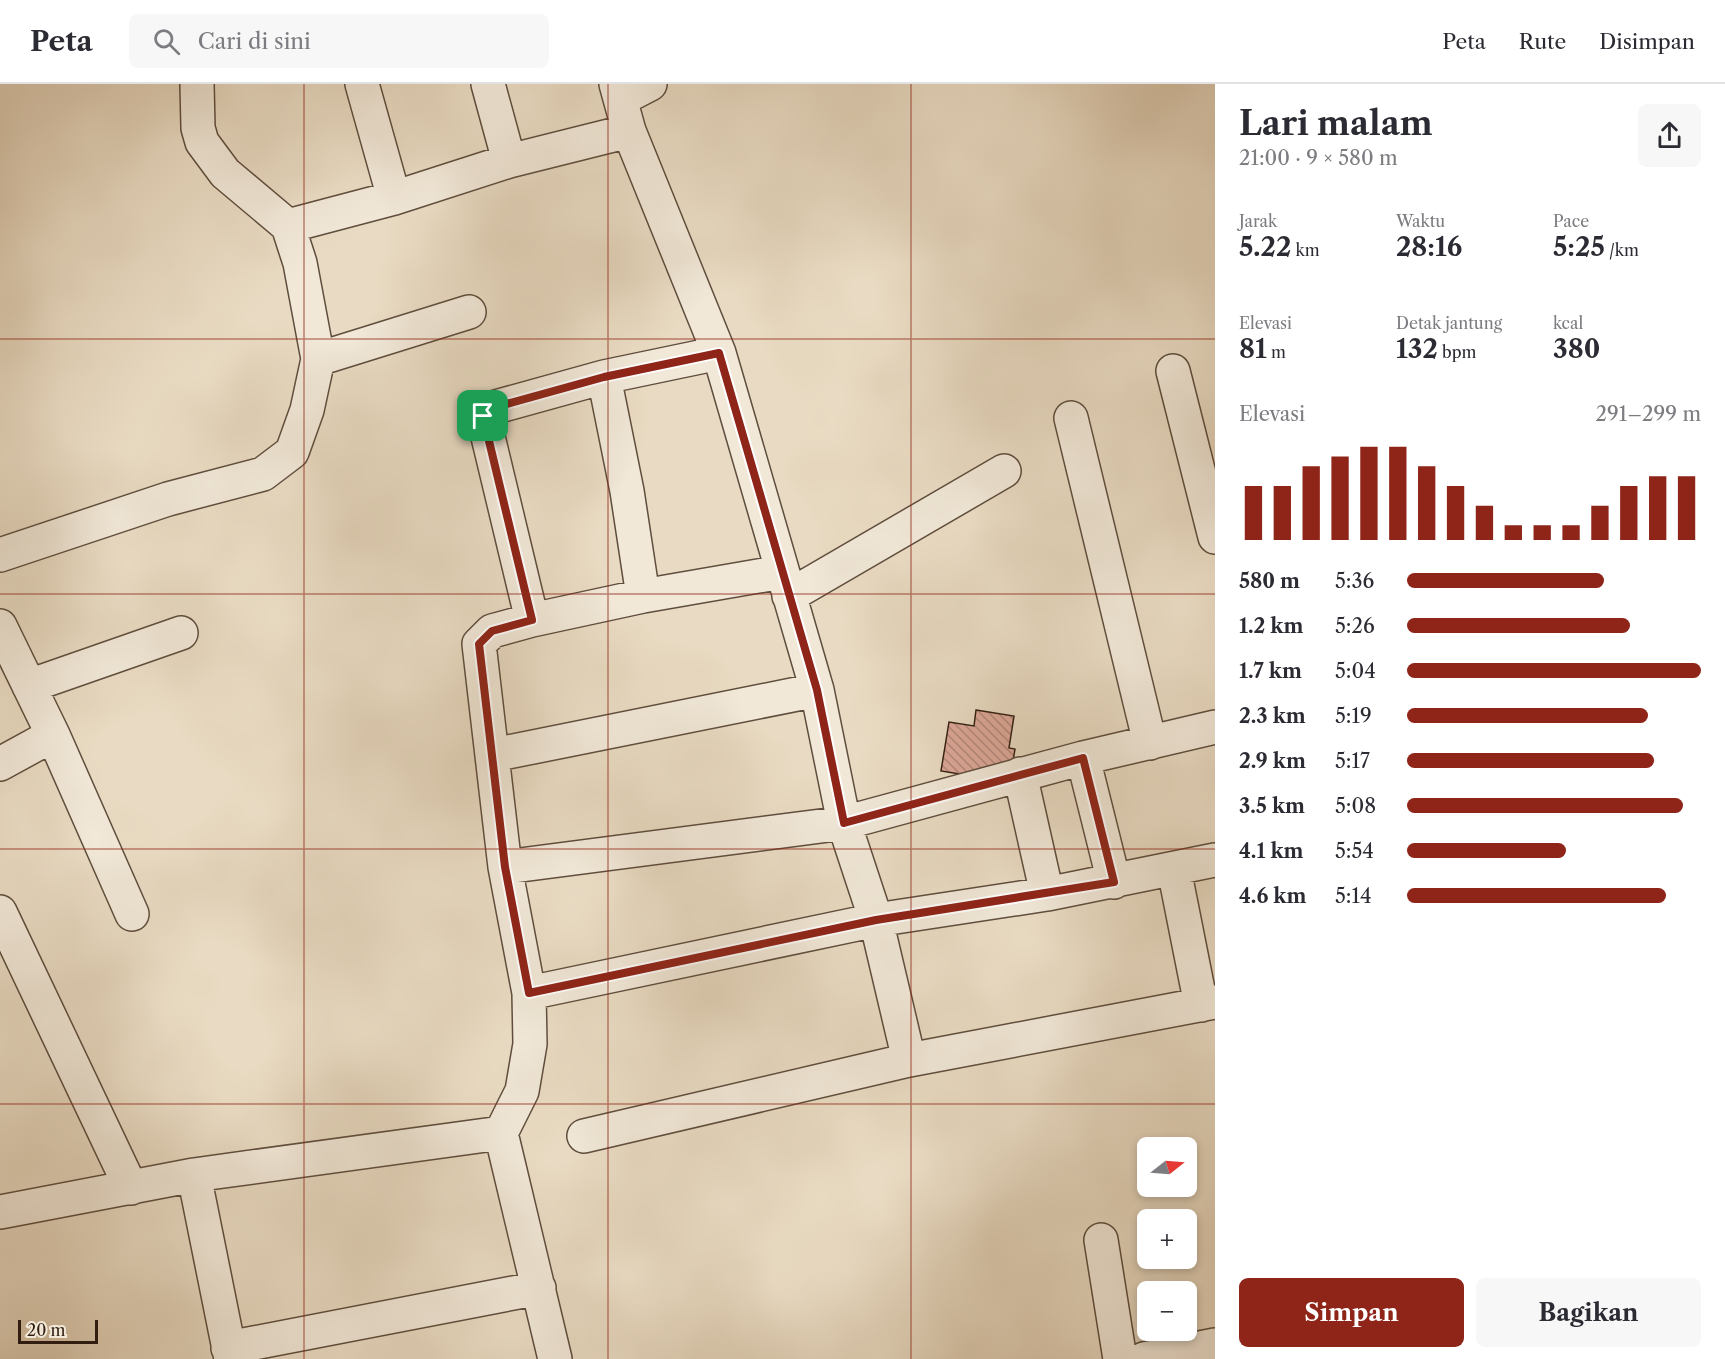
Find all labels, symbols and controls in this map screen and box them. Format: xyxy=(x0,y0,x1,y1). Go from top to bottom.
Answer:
search box xyxy=(129,14,549,68)
text: Peta xyxy=(30,24,93,58)
icon: search xyxy=(150,25,183,58)
text: Cari di sini xyxy=(198,28,311,55)
text: Peta xyxy=(1442,29,1486,54)
text: Rute xyxy=(1519,29,1566,54)
text: Disimpan xyxy=(1599,29,1695,54)
text: Lari malam xyxy=(1239,103,1433,144)
button: share xyxy=(1638,104,1701,167)
text: 21:00 · 9 × 580 m xyxy=(1239,146,1398,170)
text: Jarak xyxy=(1239,211,1277,231)
text: Waktu xyxy=(1396,211,1445,231)
text: Pace xyxy=(1553,211,1589,231)
text: 5.22 xyxy=(1239,231,1291,263)
text: 28:16 xyxy=(1396,231,1462,263)
text: 5:25 xyxy=(1553,231,1605,263)
text: km xyxy=(1291,240,1320,260)
text: /km xyxy=(1605,240,1639,260)
text: Elevasi xyxy=(1239,313,1292,333)
text: Detak jantung xyxy=(1396,313,1502,333)
text: kcal xyxy=(1553,313,1583,333)
text: 81 xyxy=(1239,333,1267,365)
text: 132 xyxy=(1396,333,1438,365)
text: 380 xyxy=(1553,333,1600,365)
text: m xyxy=(1267,342,1286,362)
text: bpm xyxy=(1438,342,1476,362)
pin xyxy=(457,390,508,441)
icon: arrive xyxy=(466,399,499,432)
text: Elevasi xyxy=(1239,402,1305,426)
text: 291–299 m xyxy=(1596,402,1701,426)
text: 580 m xyxy=(1239,569,1300,593)
text: 5:36 xyxy=(1335,569,1374,593)
text: 1.2 km xyxy=(1239,614,1303,638)
text: 5:26 xyxy=(1335,614,1375,638)
text: 1.7 km xyxy=(1239,659,1302,683)
text: 5:04 xyxy=(1335,659,1376,683)
text: 2.3 km xyxy=(1239,704,1306,728)
text: 5:19 xyxy=(1335,704,1372,728)
text: 2.9 km xyxy=(1239,749,1306,773)
text: 5:17 xyxy=(1335,749,1370,773)
text: 3.5 km xyxy=(1239,794,1305,818)
text: 5:08 xyxy=(1335,794,1376,818)
text: 4.1 km xyxy=(1239,839,1304,863)
text: 5:54 xyxy=(1335,839,1374,863)
text: 4.6 km xyxy=(1239,884,1306,908)
text: 5:14 xyxy=(1335,884,1371,908)
north arrow xyxy=(1137,1137,1197,1197)
map controls xyxy=(1137,1137,1197,1341)
button: + xyxy=(1137,1209,1197,1269)
button: Simpan xyxy=(1239,1278,1464,1347)
button: Bagikan xyxy=(1476,1278,1701,1347)
button: − xyxy=(1137,1281,1197,1341)
scale bar xyxy=(18,1317,98,1344)
text: 20 m xyxy=(27,1320,66,1340)

